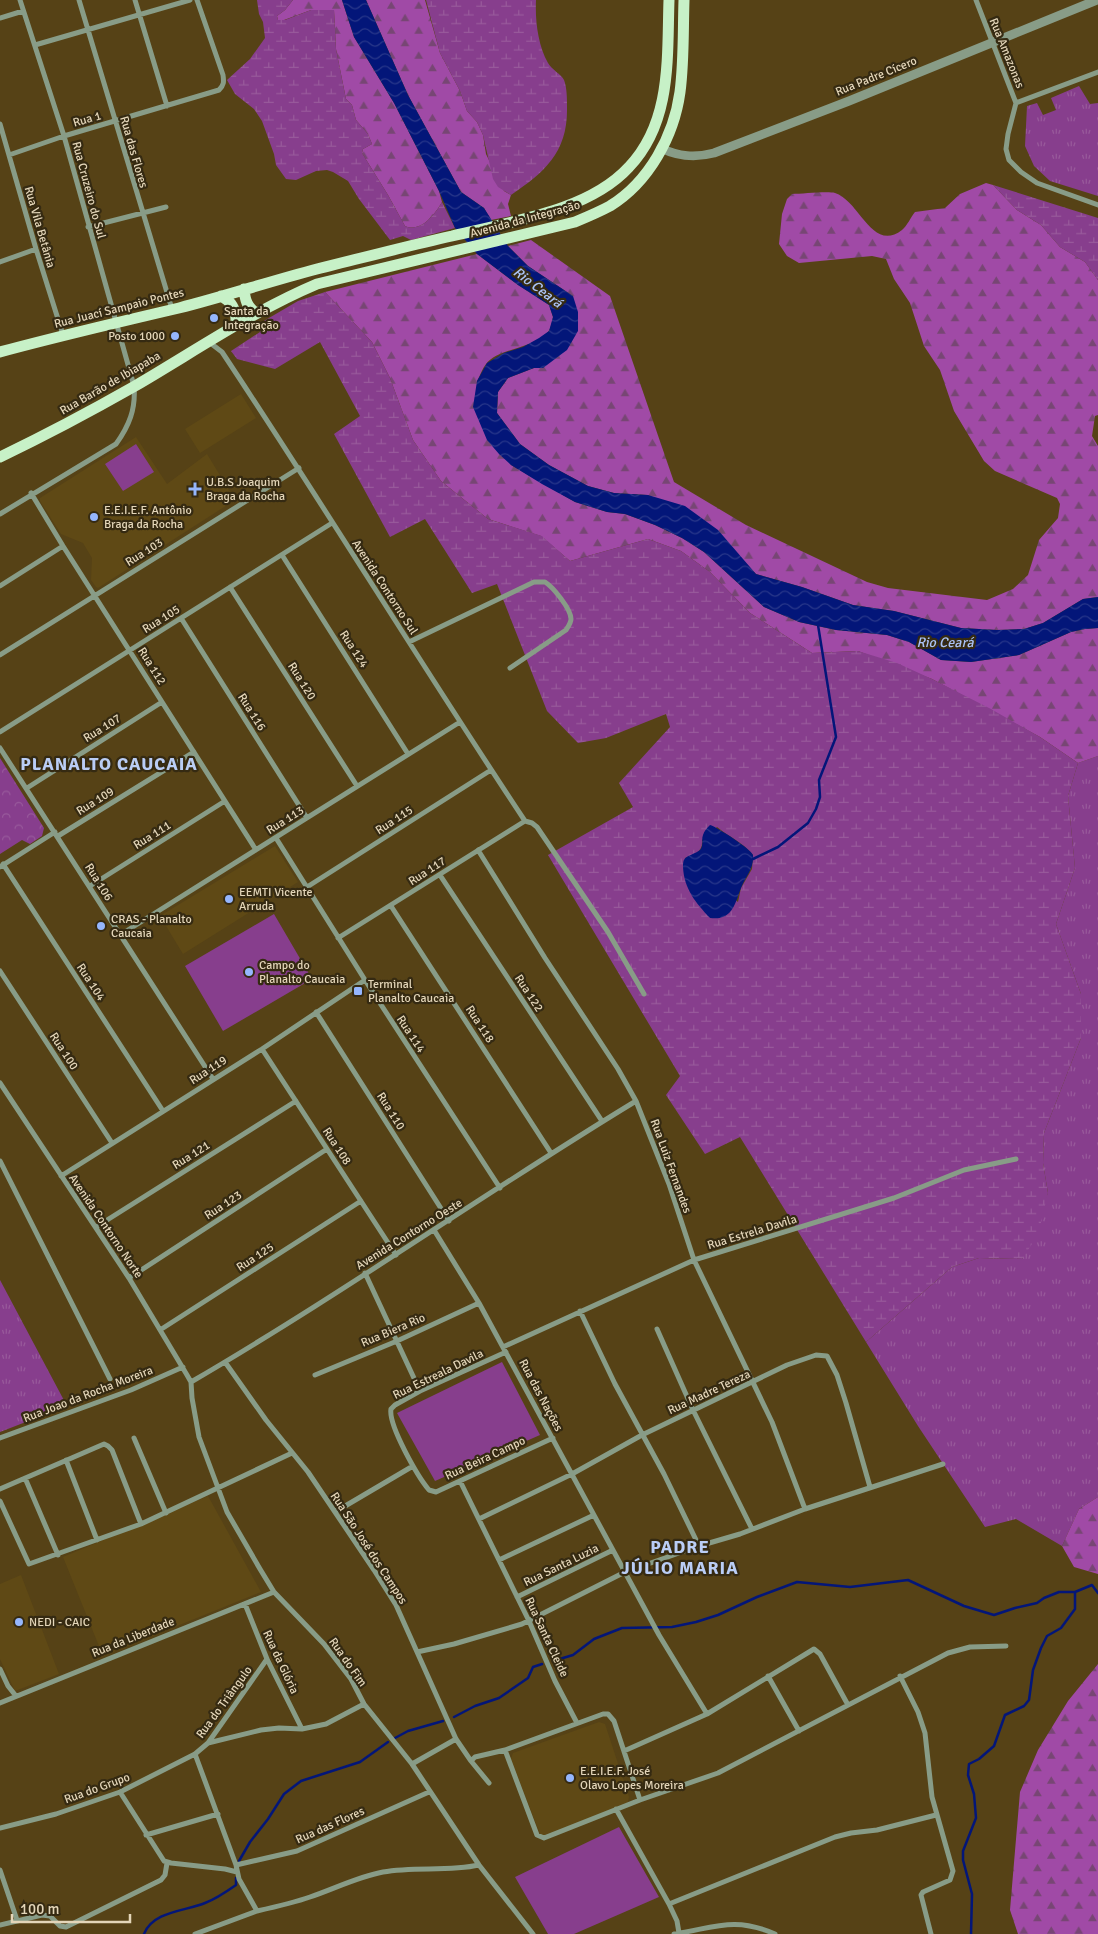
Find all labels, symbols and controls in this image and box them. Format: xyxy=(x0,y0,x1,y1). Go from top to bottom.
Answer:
street label: Rua Amazonas xyxy=(986,16,1027,91)
street label: Rua Padre Cícero xyxy=(833,53,919,100)
street label: Rua 1 xyxy=(71,108,103,131)
street label: Rua das Flores xyxy=(116,115,151,190)
street label: Rua Cruzeiro do Sul xyxy=(68,140,109,241)
street label: Rua Vila Betânia xyxy=(21,185,58,270)
street label: Avenida da Integração xyxy=(469,198,582,241)
water label: Rio Ceará xyxy=(510,263,566,312)
street label: Rua Juací Sampaio Pontes xyxy=(53,285,186,332)
place label: Santa da Integração xyxy=(224,304,279,333)
marker: Santa da Integração xyxy=(208,312,220,324)
place label: Posto 1000 xyxy=(108,329,165,344)
marker: Posto 1000 xyxy=(169,330,181,342)
street label: Rua Barão de Ibiapaba xyxy=(57,348,163,418)
place label: U.B.S Joaquim Braga da Rocha xyxy=(206,475,285,504)
marker: U.B.S Joaquim Braga da Rocha xyxy=(188,482,202,496)
place label: E.E.I.E.F. Antônio Braga da Rocha xyxy=(104,503,192,532)
marker: E.E.I.E.F. Antônio Braga da Rocha xyxy=(88,511,100,523)
street label: Rua 103 xyxy=(123,535,166,570)
street label: Avenida Contorno Sul xyxy=(348,537,421,638)
street label: Rua 105 xyxy=(140,602,183,637)
street label: Rua 124 xyxy=(336,628,371,671)
water label: Rio Ceará xyxy=(916,634,974,651)
street label: Rua 112 xyxy=(134,645,169,688)
street label: Rua 120 xyxy=(284,660,319,703)
street label: Rua 116 xyxy=(234,691,269,734)
street label: Rua 107 xyxy=(81,711,124,746)
district label: PLANALTO CAUCAIA xyxy=(20,753,198,775)
street label: Rua 109 xyxy=(74,784,117,819)
street label: Rua 113 xyxy=(264,803,307,838)
street label: Rua 115 xyxy=(373,803,416,838)
street label: Rua 111 xyxy=(131,818,174,853)
street label: Rua 117 xyxy=(406,854,449,889)
street label: Rua 106 xyxy=(81,861,116,904)
place label: EEMTI Vicente Arruda xyxy=(239,885,313,914)
marker: EEMTI Vicente Arruda xyxy=(223,893,235,905)
place label: CRAS - Planalto Caucaia xyxy=(111,912,192,941)
marker: CRAS - Planalto Caucaia xyxy=(95,920,107,932)
place label: Campo do Planalto Caucaia xyxy=(259,958,345,987)
street label: Rua 104 xyxy=(73,961,108,1004)
marker: Campo do Planalto Caucaia xyxy=(243,966,255,978)
street label: Rua 122 xyxy=(511,972,546,1015)
place label: Terminal Planalto Caucaia xyxy=(368,977,454,1006)
marker: Terminal Planalto Caucaia xyxy=(352,985,364,997)
street label: Rua 118 xyxy=(462,1003,497,1046)
street label: Rua 114 xyxy=(393,1013,428,1056)
street label: Rua 100 xyxy=(46,1030,81,1073)
street label: Rua 119 xyxy=(187,1053,230,1088)
street label: Rua 110 xyxy=(373,1090,408,1133)
street label: Rua Luiz Fernandes xyxy=(647,1117,695,1215)
street label: Rua 108 xyxy=(319,1125,354,1168)
street label: Rua 121 xyxy=(170,1138,213,1173)
street label: Avenida Contorno Norte xyxy=(65,1171,146,1281)
street label: Rua 123 xyxy=(202,1188,245,1223)
street label: Avenida Contorno Oeste xyxy=(353,1196,465,1273)
street label: Rua Estrela Davila xyxy=(706,1212,799,1253)
street label: Rua 125 xyxy=(234,1240,277,1275)
street label: Rua Biera Rio xyxy=(359,1310,428,1351)
street label: Rua Estreala Davila xyxy=(391,1346,486,1403)
street label: Rua das Nações xyxy=(515,1356,566,1434)
street label: Rua Joao da Rocha Moreira xyxy=(21,1363,155,1426)
street label: Rua Madre Tereza xyxy=(665,1367,753,1418)
street label: Rua Beira Campo xyxy=(443,1433,528,1484)
street label: Rua São José dos Campos xyxy=(327,1489,410,1607)
district label: PADRE JÚLIO MARIA xyxy=(621,1536,739,1579)
street label: Rua Santa Luzia xyxy=(521,1541,601,1590)
street label: Rua Santa Cleide xyxy=(521,1595,572,1680)
street label: Rua da Liberdade xyxy=(90,1614,177,1661)
place label: NEDI - CAIC xyxy=(29,1615,90,1630)
marker: NEDI - CAIC xyxy=(13,1616,25,1628)
street label: Rua da Glória xyxy=(259,1628,302,1696)
street label: Rua do Fim xyxy=(325,1635,370,1690)
street label: Rua do Triângulo xyxy=(193,1663,256,1741)
place label: E.E.I.E.F. José Olavo Lopes Moreira xyxy=(580,1764,684,1793)
street label: Rua do Grupo xyxy=(62,1770,132,1807)
marker: E.E.I.E.F. José Olavo Lopes Moreira xyxy=(564,1772,576,1784)
street label: Rua das Flores xyxy=(293,1804,367,1847)
scale bar xyxy=(12,1892,130,1924)
text: 100 m xyxy=(20,1900,60,1918)

